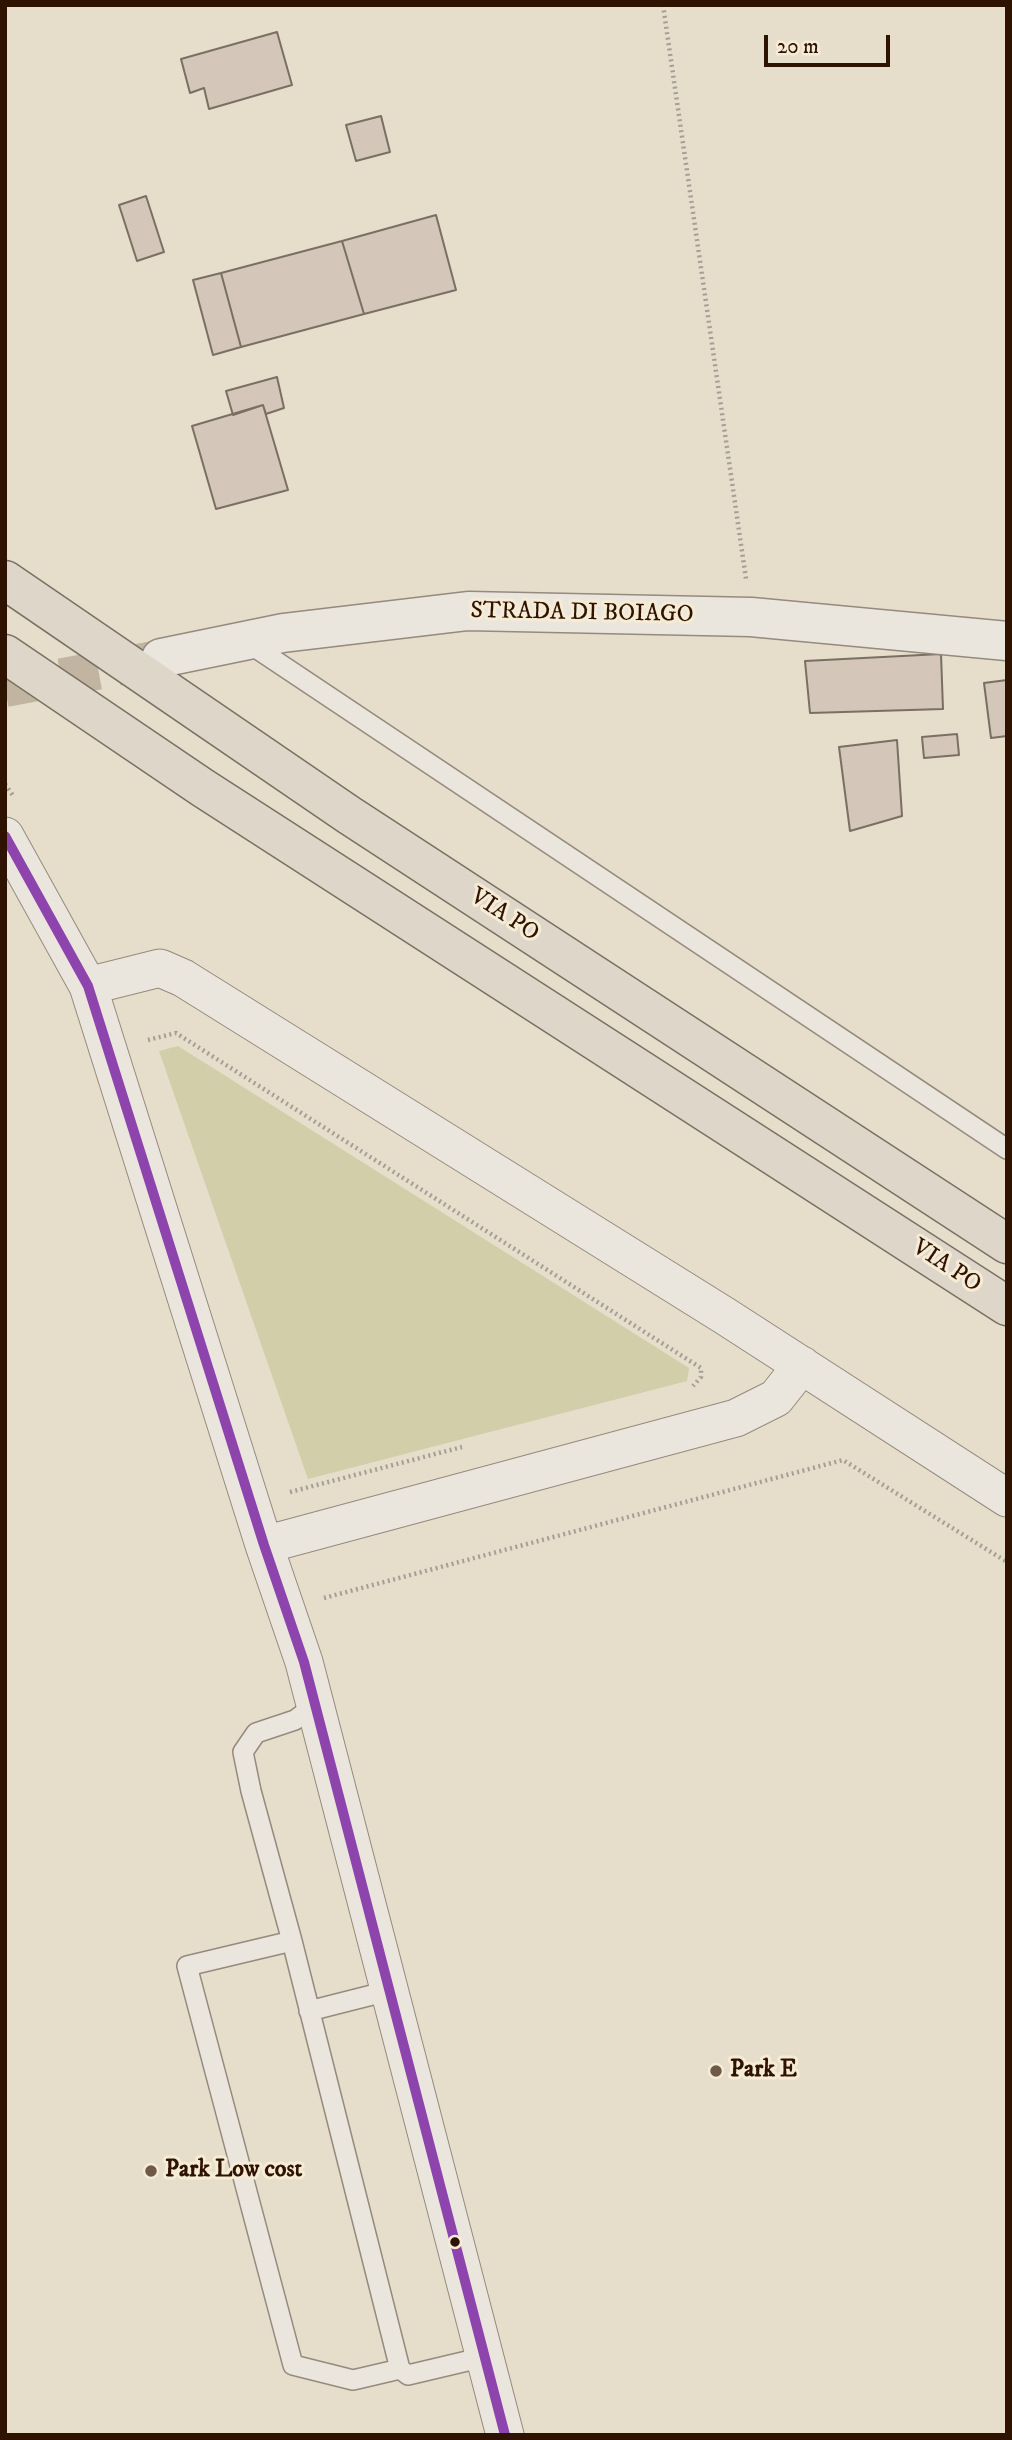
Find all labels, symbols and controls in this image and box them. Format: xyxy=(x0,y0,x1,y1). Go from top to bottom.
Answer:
scale bar xyxy=(767,21,893,65)
text: 20 m xyxy=(777,34,819,60)
street label: STRADA DI BOIAGO xyxy=(470,598,694,630)
street label: VIA PO xyxy=(464,883,544,949)
street label: VIA PO xyxy=(906,1234,986,1300)
place label: Park E xyxy=(730,2057,797,2085)
marker: Park E xyxy=(708,2063,724,2079)
place label: Park Low cost xyxy=(165,2157,302,2185)
marker: Park Low cost xyxy=(143,2163,159,2179)
unlabelled marker xyxy=(448,2235,462,2249)

